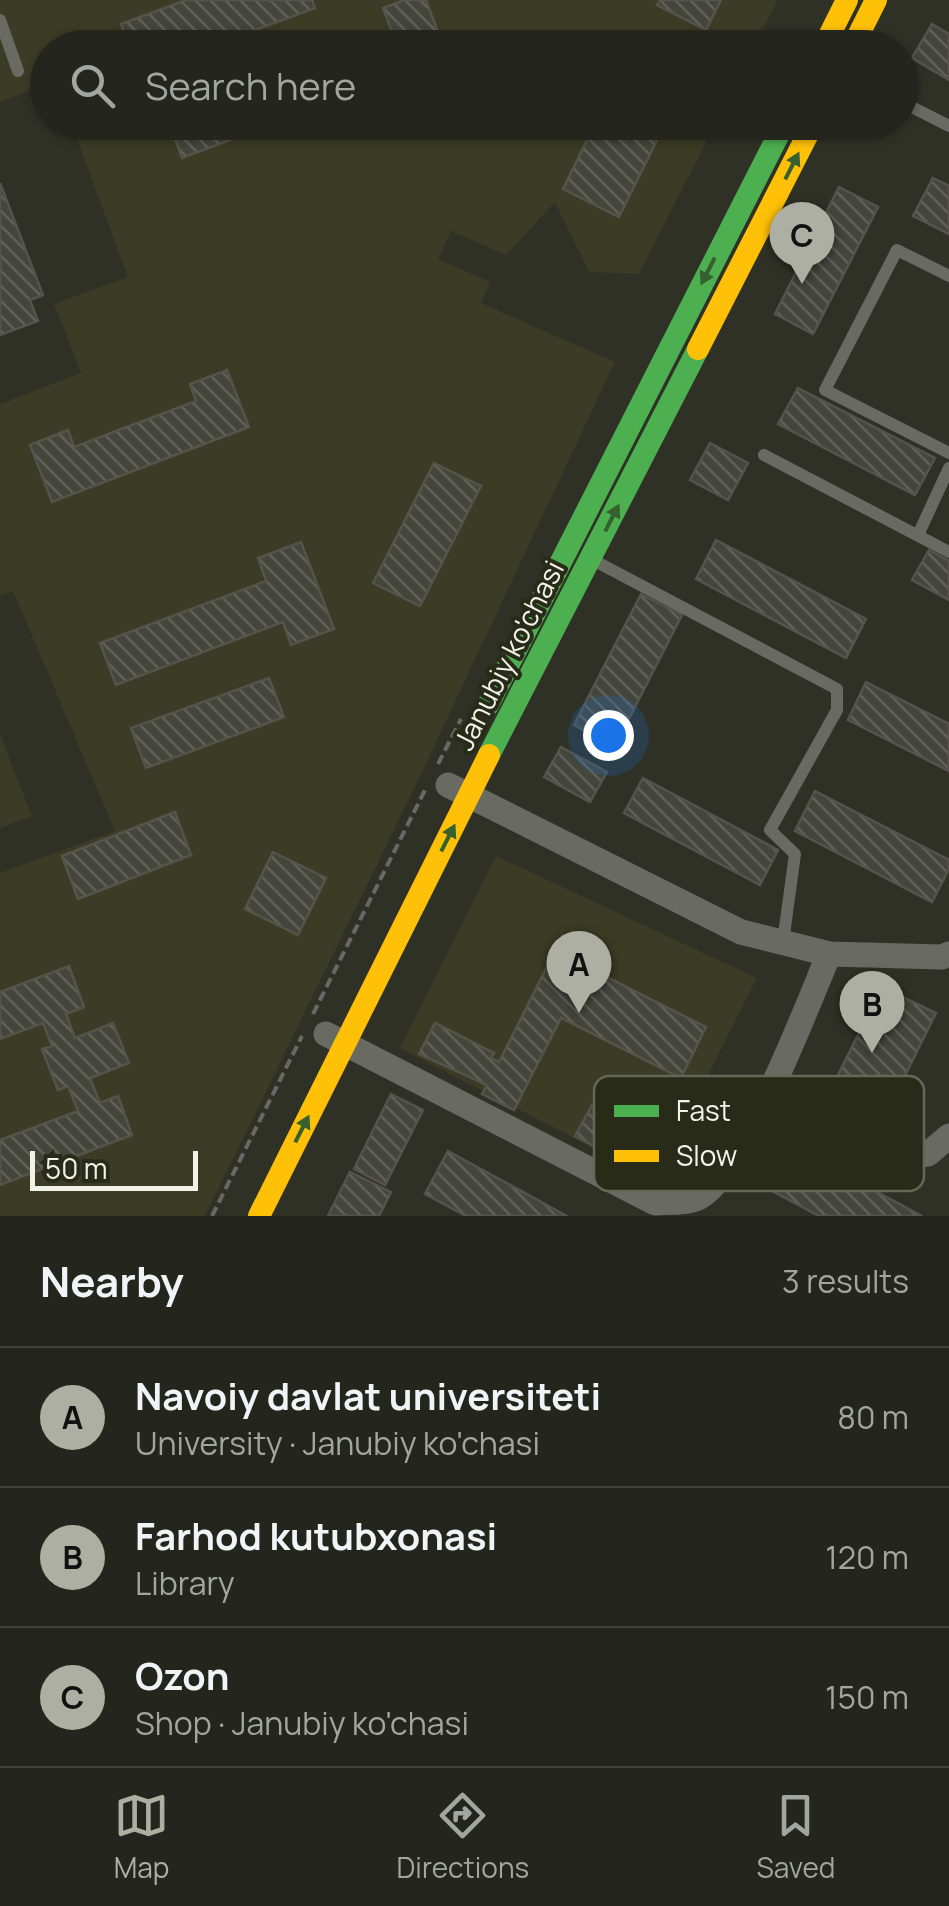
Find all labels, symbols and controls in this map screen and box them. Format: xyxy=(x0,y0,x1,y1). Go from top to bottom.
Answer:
search box xyxy=(30,30,919,140)
icon: search xyxy=(65,58,120,113)
text: Search here xyxy=(145,59,356,111)
one-way arrow xyxy=(783,151,800,180)
pin: C xyxy=(770,202,834,284)
one-way arrow xyxy=(700,257,717,286)
one-way arrow xyxy=(603,503,620,532)
street label: Janubiy ko'chasi xyxy=(444,554,572,756)
your location xyxy=(583,710,634,761)
one-way arrow xyxy=(439,824,456,853)
pin: A xyxy=(546,930,612,1013)
pin: B xyxy=(840,970,904,1053)
legend xyxy=(594,1076,924,1191)
text: Fast xyxy=(676,1091,731,1129)
one-way arrow xyxy=(293,1114,310,1143)
text: Slow xyxy=(676,1136,737,1174)
scale bar xyxy=(30,1146,198,1190)
text: 50 m xyxy=(45,1149,108,1187)
text: Nearby xyxy=(40,1252,184,1310)
text: 3 results xyxy=(782,1259,909,1303)
text: Navoiy davlat universiteti xyxy=(135,1369,601,1421)
text: A xyxy=(62,1395,83,1439)
text: 80 m xyxy=(837,1395,909,1439)
text: University · Janubiy ko'chasi xyxy=(135,1421,540,1465)
text: Farhod kutubxonasi xyxy=(135,1509,497,1561)
text: B xyxy=(62,1535,83,1579)
text: 120 m xyxy=(825,1535,909,1579)
text: Library xyxy=(135,1561,235,1605)
text: Ozon xyxy=(135,1649,230,1701)
text: C xyxy=(61,1675,84,1719)
text: 150 m xyxy=(825,1675,909,1719)
text: Shop · Janubiy ko'chasi xyxy=(135,1701,469,1745)
tab: Map xyxy=(114,1788,169,1886)
tab: Directions xyxy=(397,1788,529,1886)
tab: Saved xyxy=(756,1788,835,1886)

